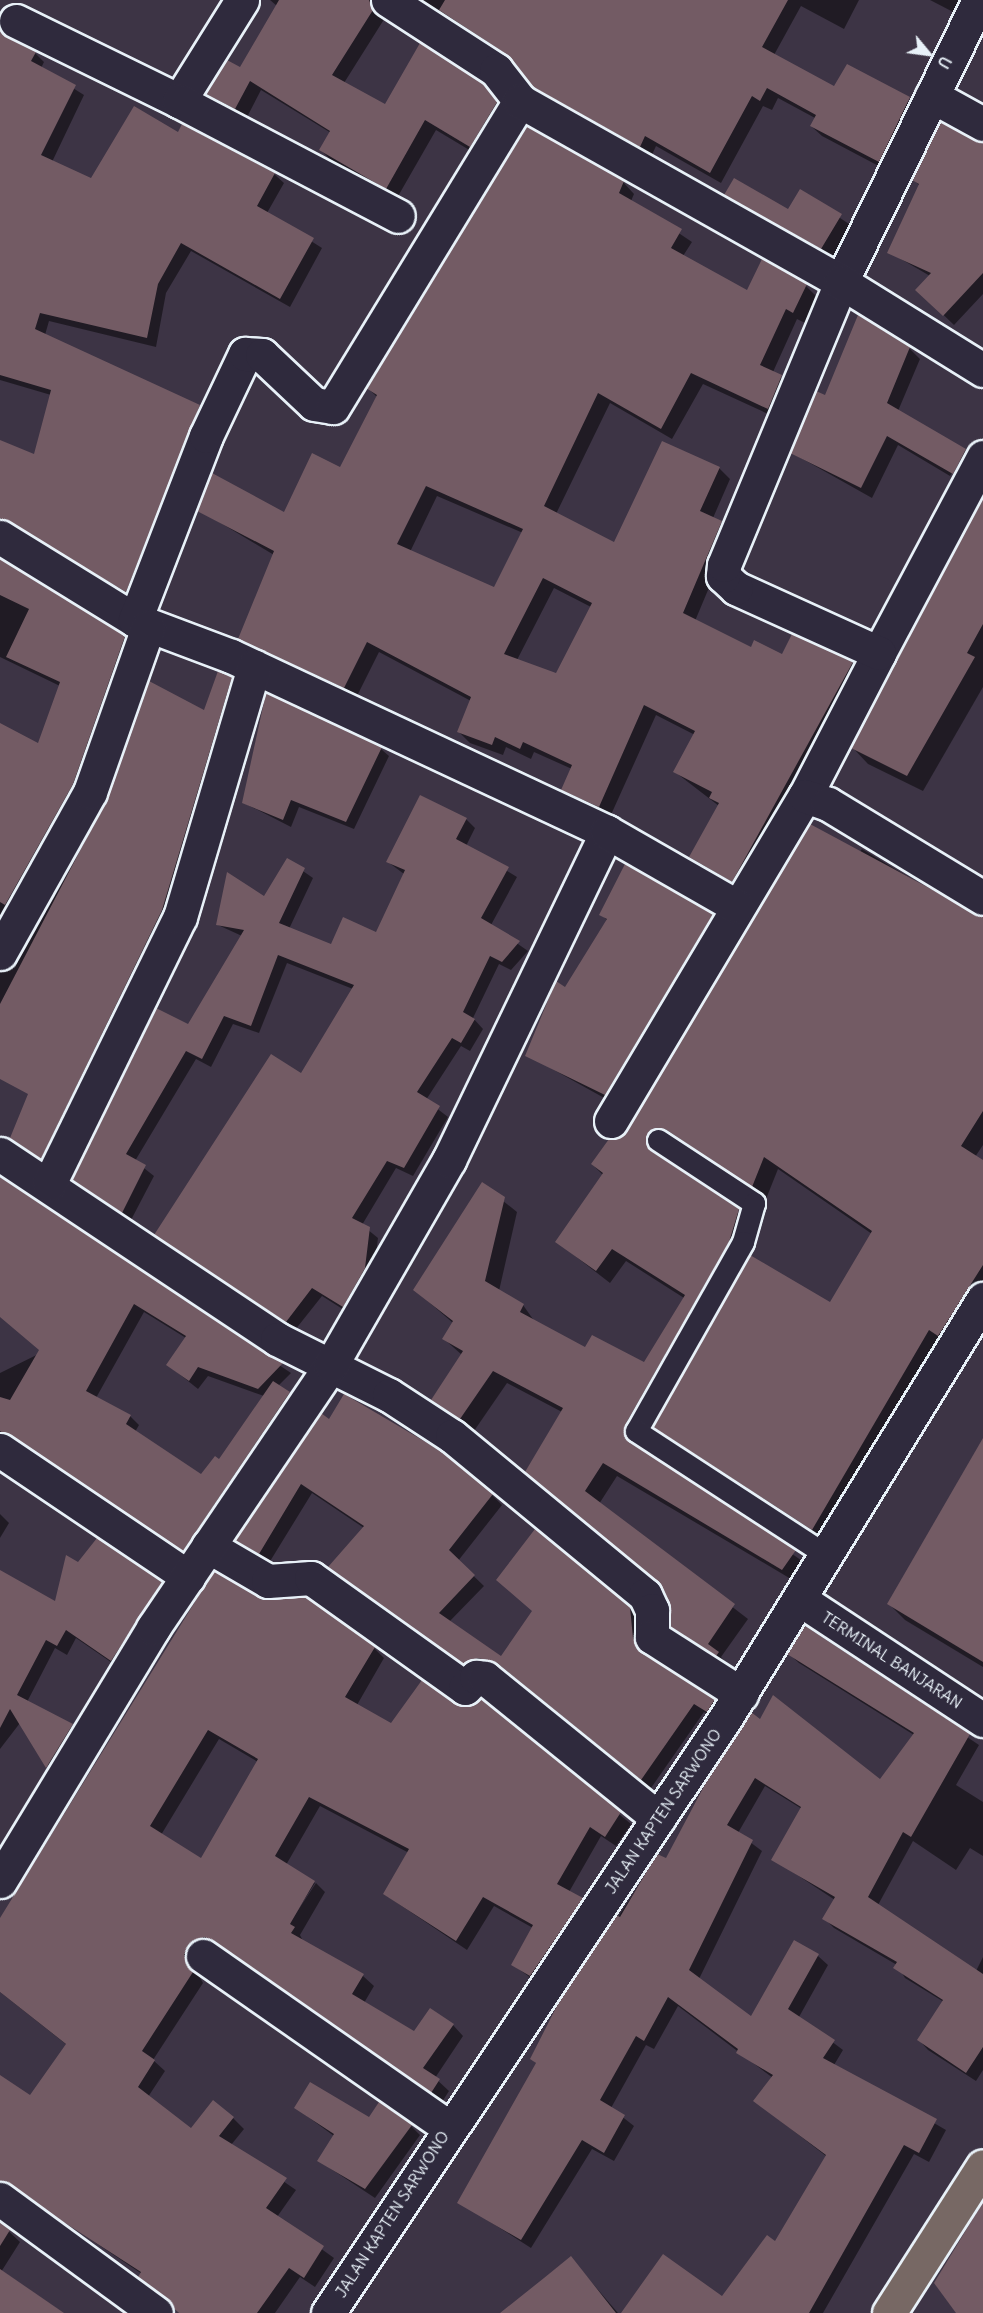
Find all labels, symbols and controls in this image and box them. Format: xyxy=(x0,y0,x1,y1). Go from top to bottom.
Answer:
north arrow xyxy=(899,24,959,84)
text: U xyxy=(933,53,956,72)
street label: TERMINAL BANJARAN xyxy=(818,1607,966,1713)
street label: JALAN KAPTEN SARWONO xyxy=(601,1725,725,1897)
street label: JALAN KAPTEN SARWONO xyxy=(331,2127,453,2301)

